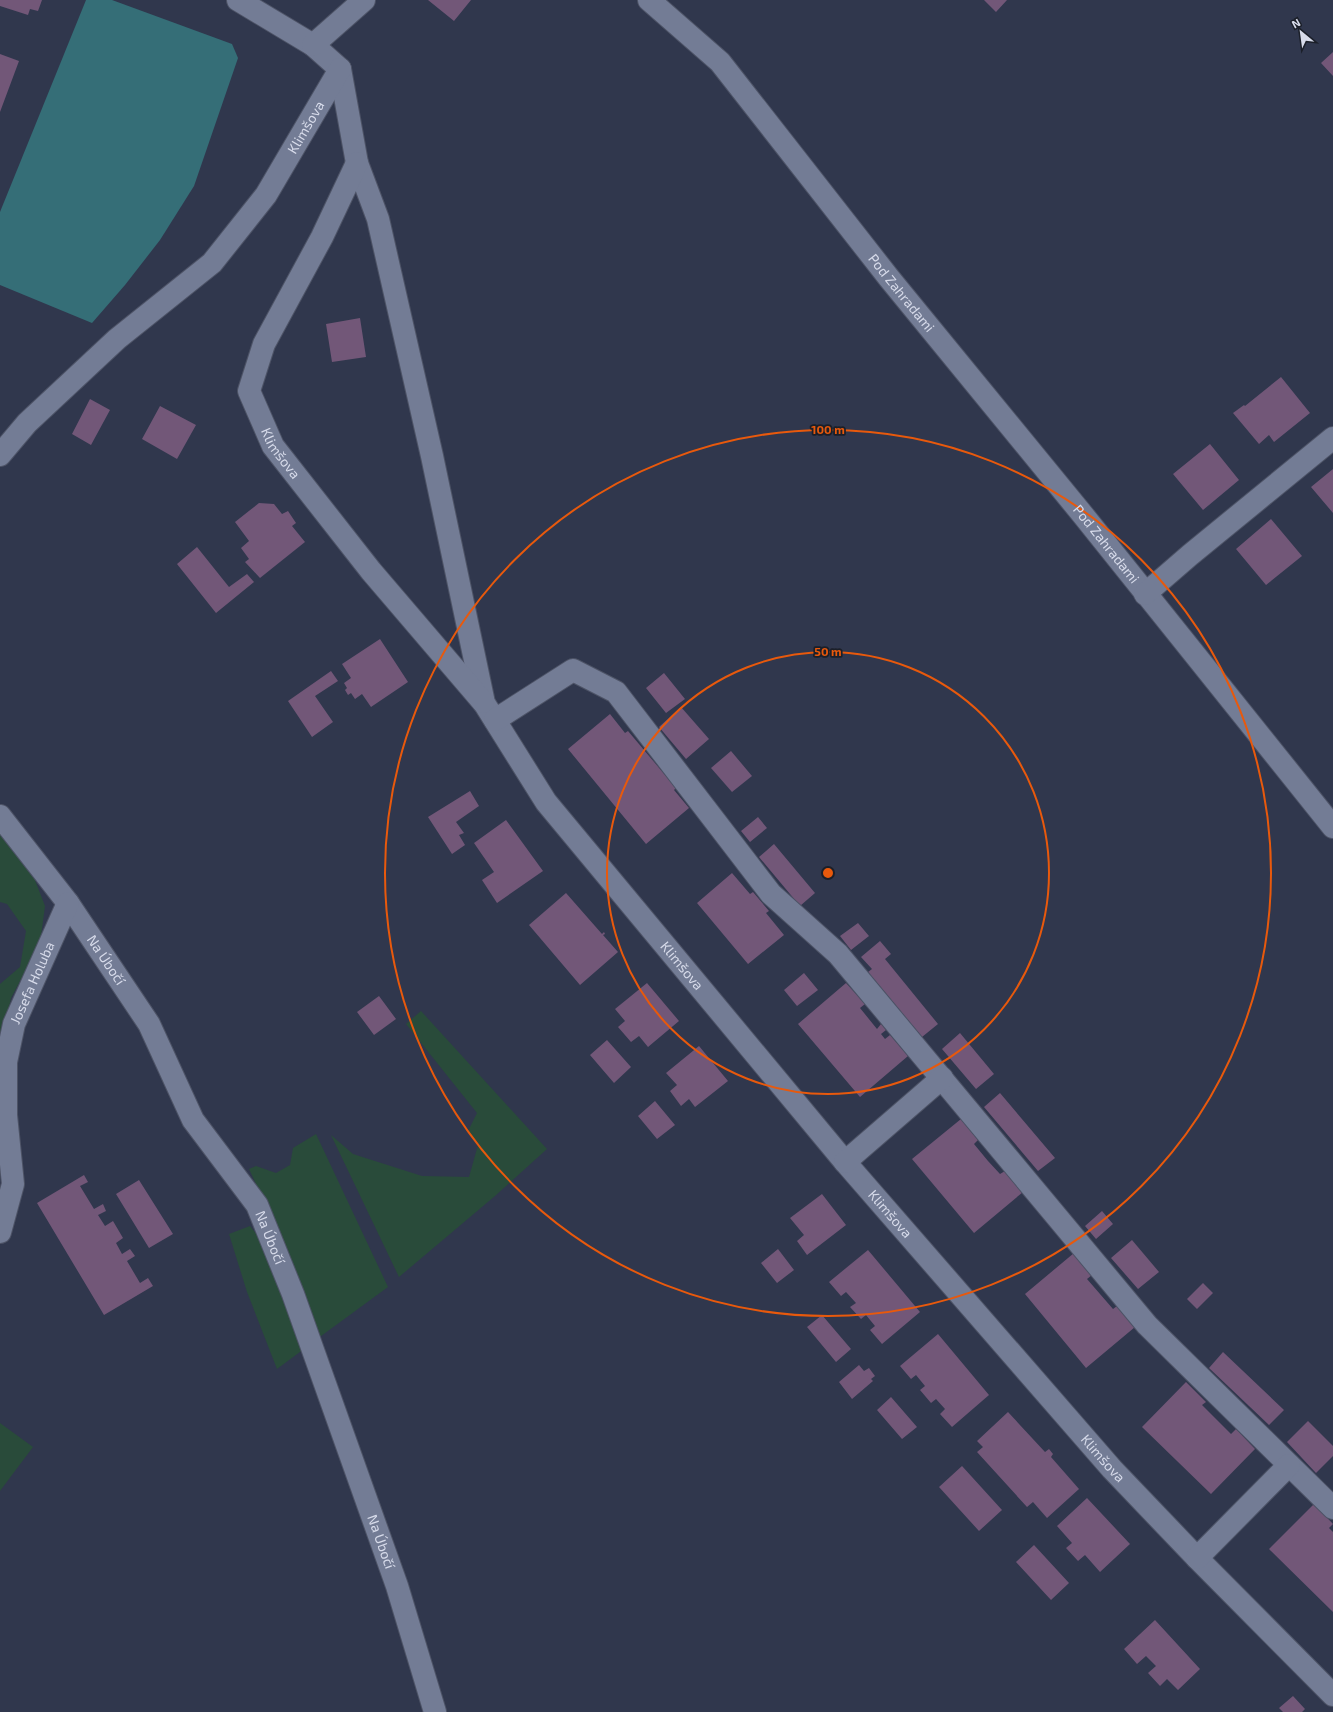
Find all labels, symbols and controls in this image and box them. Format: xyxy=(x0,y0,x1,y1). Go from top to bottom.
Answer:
north arrow xyxy=(1281,12,1321,52)
text: N xyxy=(1289,15,1303,30)
street label: Klimšova xyxy=(283,98,327,156)
street label: Pod Zahradami xyxy=(865,250,939,335)
text: 100 m xyxy=(811,422,845,436)
street label: Klimšova xyxy=(258,425,304,482)
street label: Pod Zahradami xyxy=(1070,501,1143,586)
text: 50 m xyxy=(814,644,842,658)
centre of rings xyxy=(821,866,835,880)
street label: Na Úbočí xyxy=(84,932,130,988)
street label: Klimšova xyxy=(657,938,707,993)
street label: Josefa Holuba xyxy=(6,939,58,1027)
street label: Klimšova xyxy=(865,1186,916,1241)
street label: Na Úbočí xyxy=(252,1208,289,1267)
street label: Klimšova xyxy=(1078,1431,1129,1485)
street label: Na Úbočí xyxy=(364,1512,399,1571)

